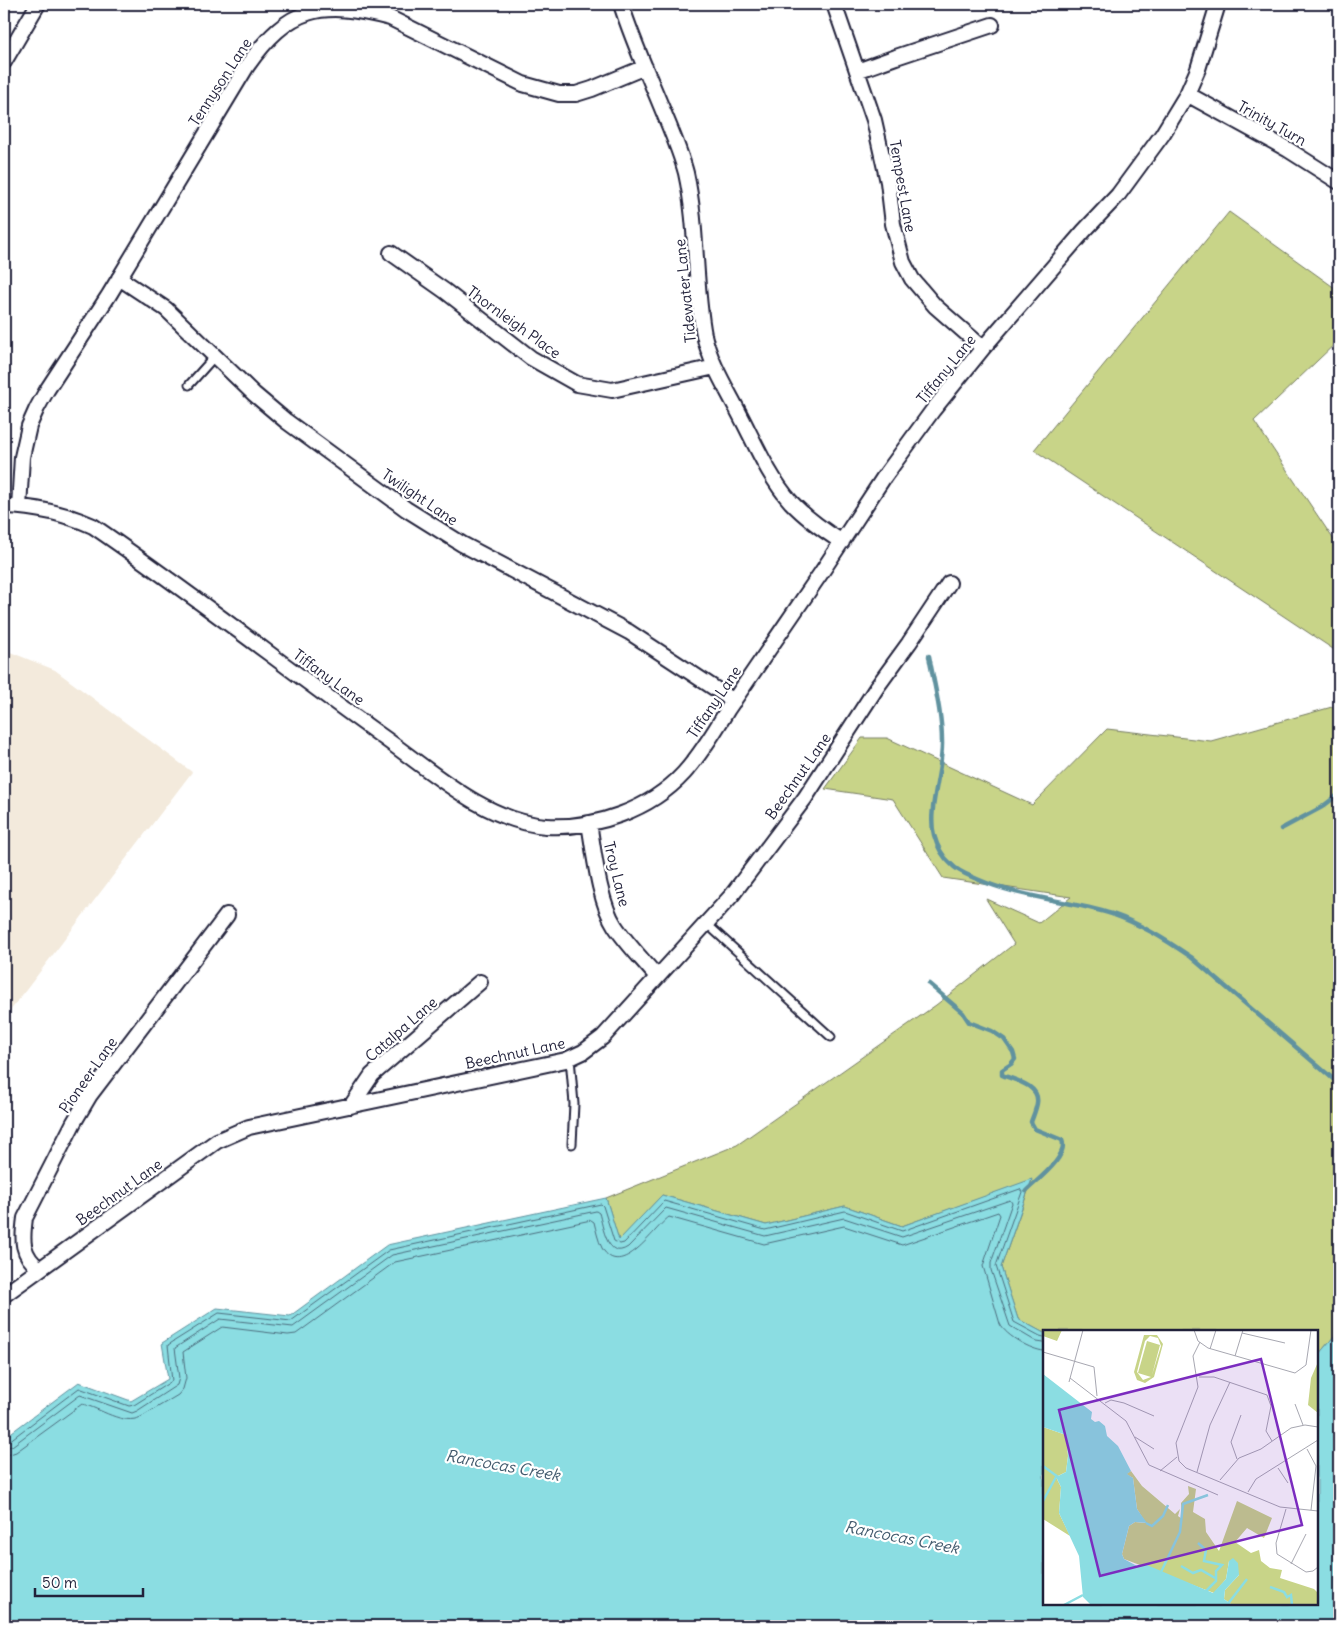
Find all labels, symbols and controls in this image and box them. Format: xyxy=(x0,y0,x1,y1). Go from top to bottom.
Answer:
street label: Tennyson Lane xyxy=(184,34,256,130)
street label: Trinity Turn xyxy=(1234,96,1310,150)
street label: Tempest Lane xyxy=(886,138,920,234)
street label: Tidewater Lane xyxy=(670,238,700,344)
street label: Thornleigh Place xyxy=(463,282,565,362)
street label: Tiffany Lane xyxy=(912,331,980,407)
street label: Twilight Lane xyxy=(378,465,462,529)
street label: Tiffany Lane xyxy=(290,645,368,709)
street label: Tiffany Lane xyxy=(683,662,745,742)
street label: Beechnut Lane xyxy=(761,729,835,823)
street label: Troy Lane xyxy=(600,839,634,909)
street label: Catalpa Lane xyxy=(361,993,441,1065)
street label: Pioneer Lane xyxy=(55,1033,121,1117)
street label: Beechnut Lane xyxy=(463,1033,567,1073)
street label: Beechnut Lane xyxy=(72,1154,166,1230)
inset map xyxy=(1043,1330,1318,1605)
water label: Rancocas Creek xyxy=(444,1445,563,1485)
water label: Rancocas Creek xyxy=(843,1516,962,1558)
scale bar xyxy=(35,1565,142,1597)
text: 50 m xyxy=(42,1573,77,1592)

